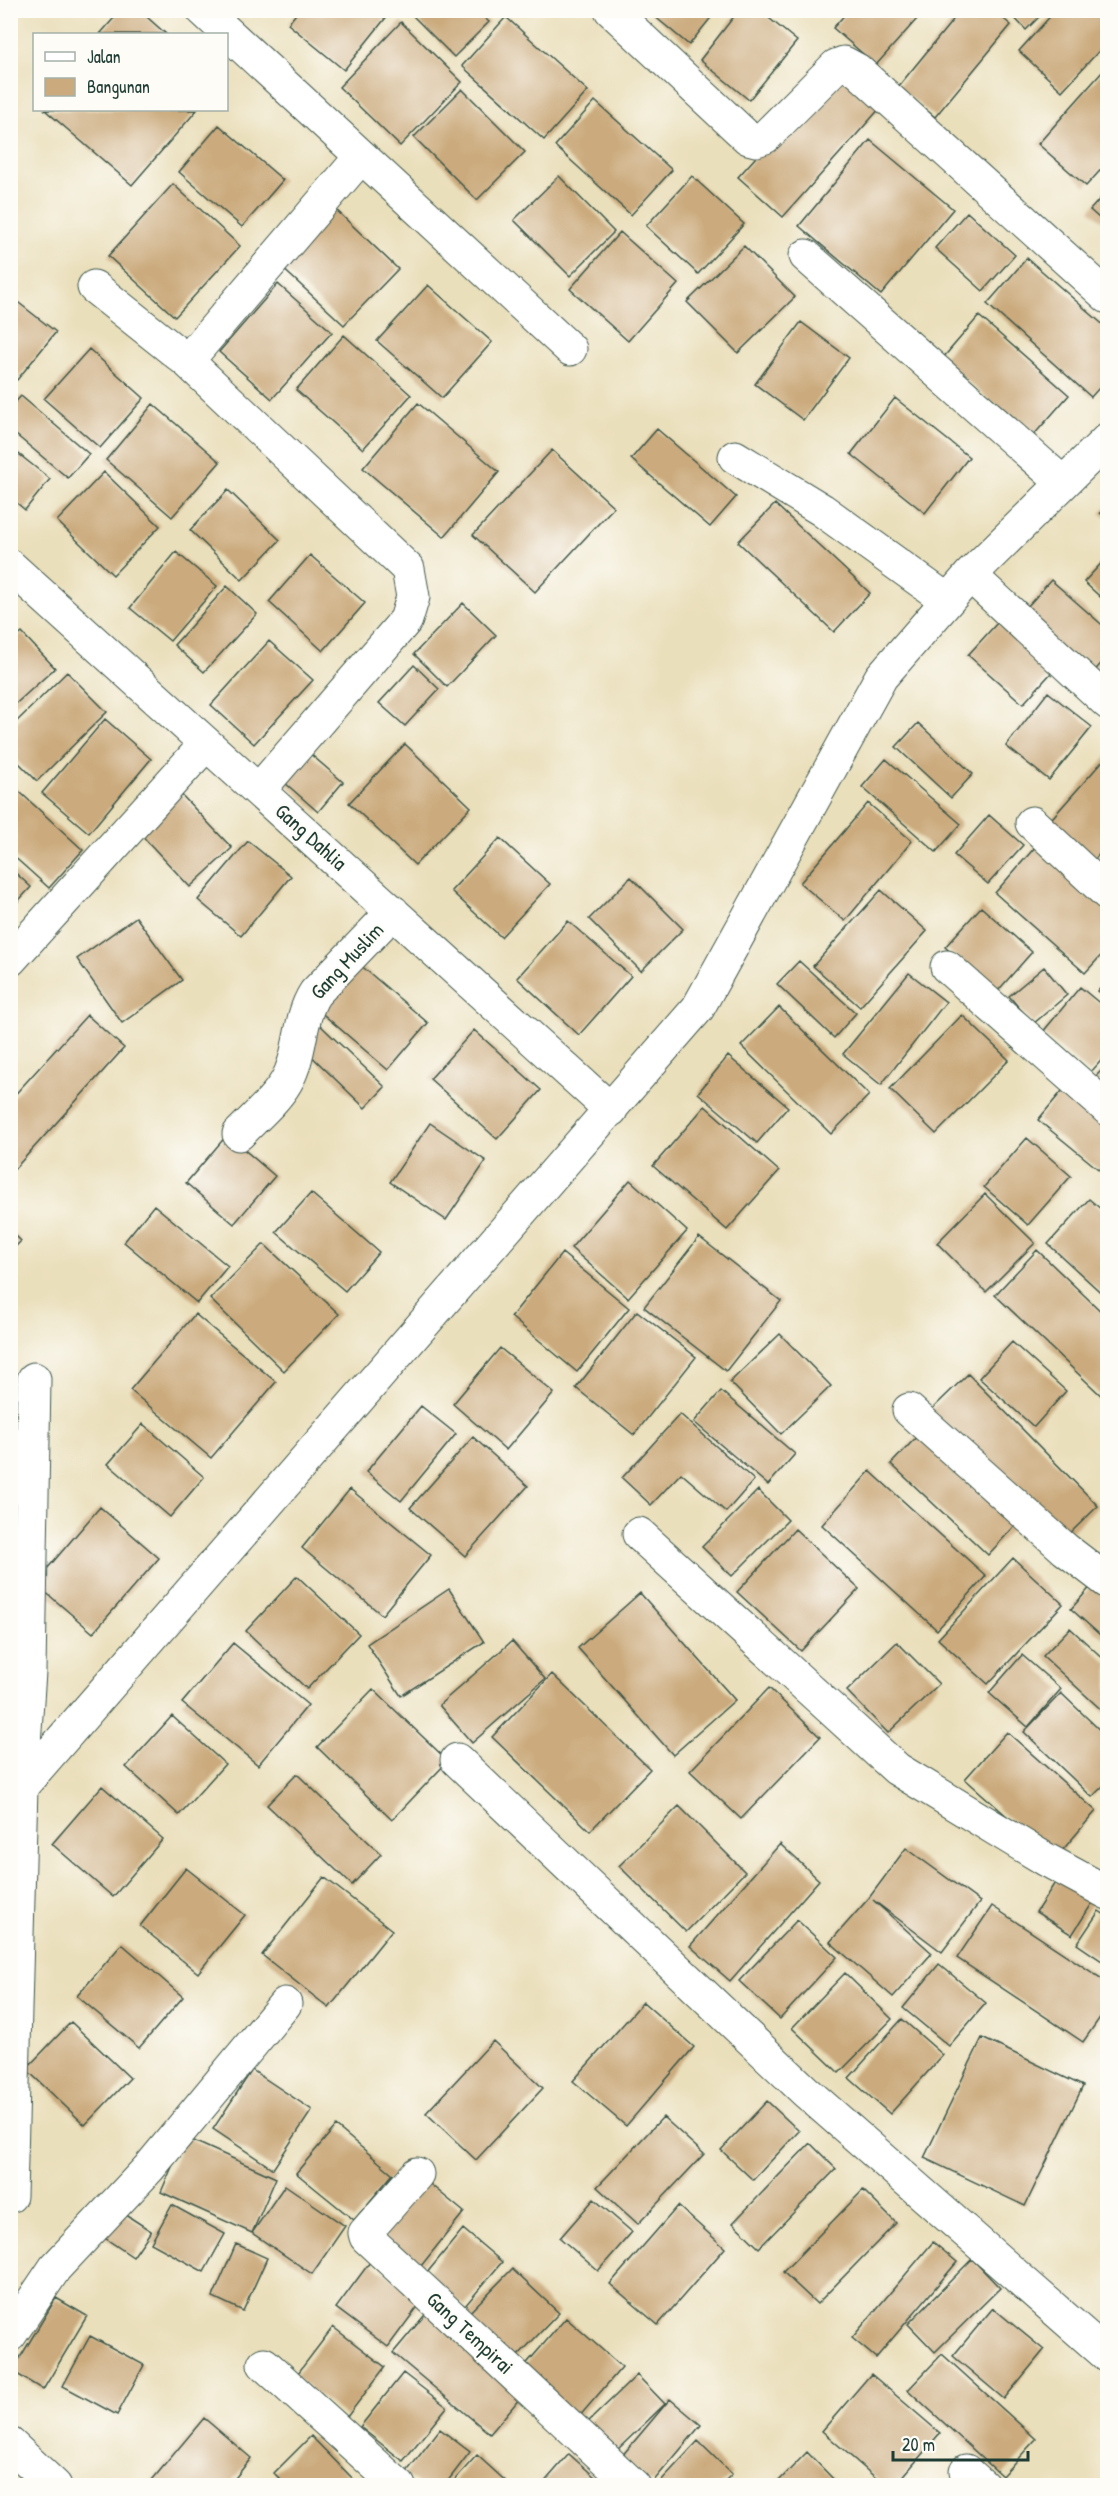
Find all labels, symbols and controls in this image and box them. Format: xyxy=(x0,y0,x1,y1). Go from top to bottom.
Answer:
legend xyxy=(33,33,228,111)
text: Jalan xyxy=(87,44,121,69)
text: Bangunan xyxy=(87,74,150,99)
street label: Gang Dahlia xyxy=(269,797,354,877)
street label: Gang Muslim xyxy=(303,916,390,1005)
street label: Gang Tempirai xyxy=(421,2285,520,2380)
scale bar xyxy=(893,2424,1028,2462)
text: 20 m xyxy=(902,2432,935,2457)

